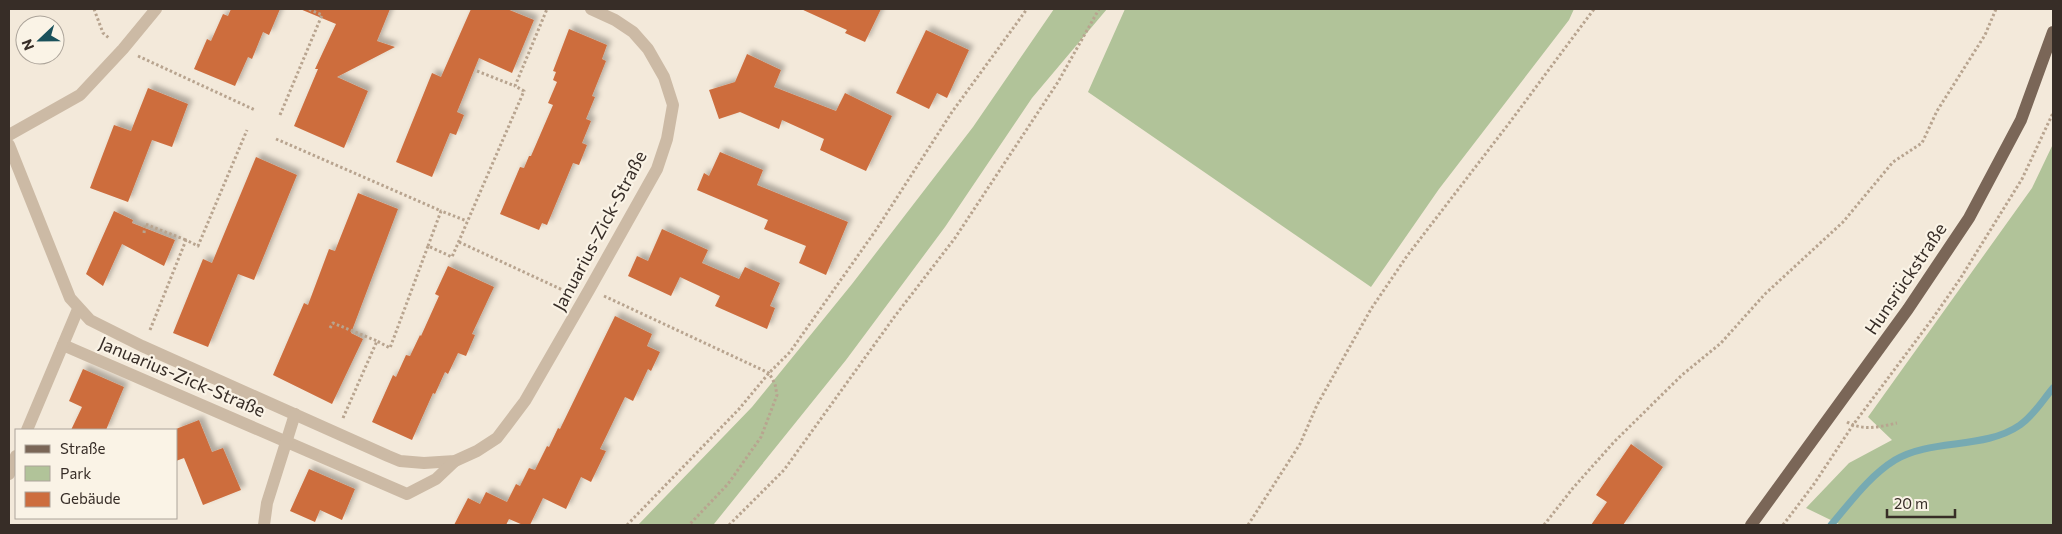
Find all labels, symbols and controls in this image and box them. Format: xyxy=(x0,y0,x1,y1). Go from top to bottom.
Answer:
north arrow xyxy=(15,15,65,65)
text: N xyxy=(18,37,37,53)
street label: Januarius-Zick-Straße xyxy=(548,147,651,315)
street label: Hunsrückstraße xyxy=(1860,218,1951,339)
street label: Januarius-Zick-Straße xyxy=(96,331,269,421)
legend xyxy=(15,429,178,519)
text: Straße xyxy=(60,439,106,457)
text: Park xyxy=(60,464,91,482)
scale bar xyxy=(1887,486,1954,518)
text: Gebäude xyxy=(60,489,121,507)
text: 20 m xyxy=(1894,494,1928,512)

